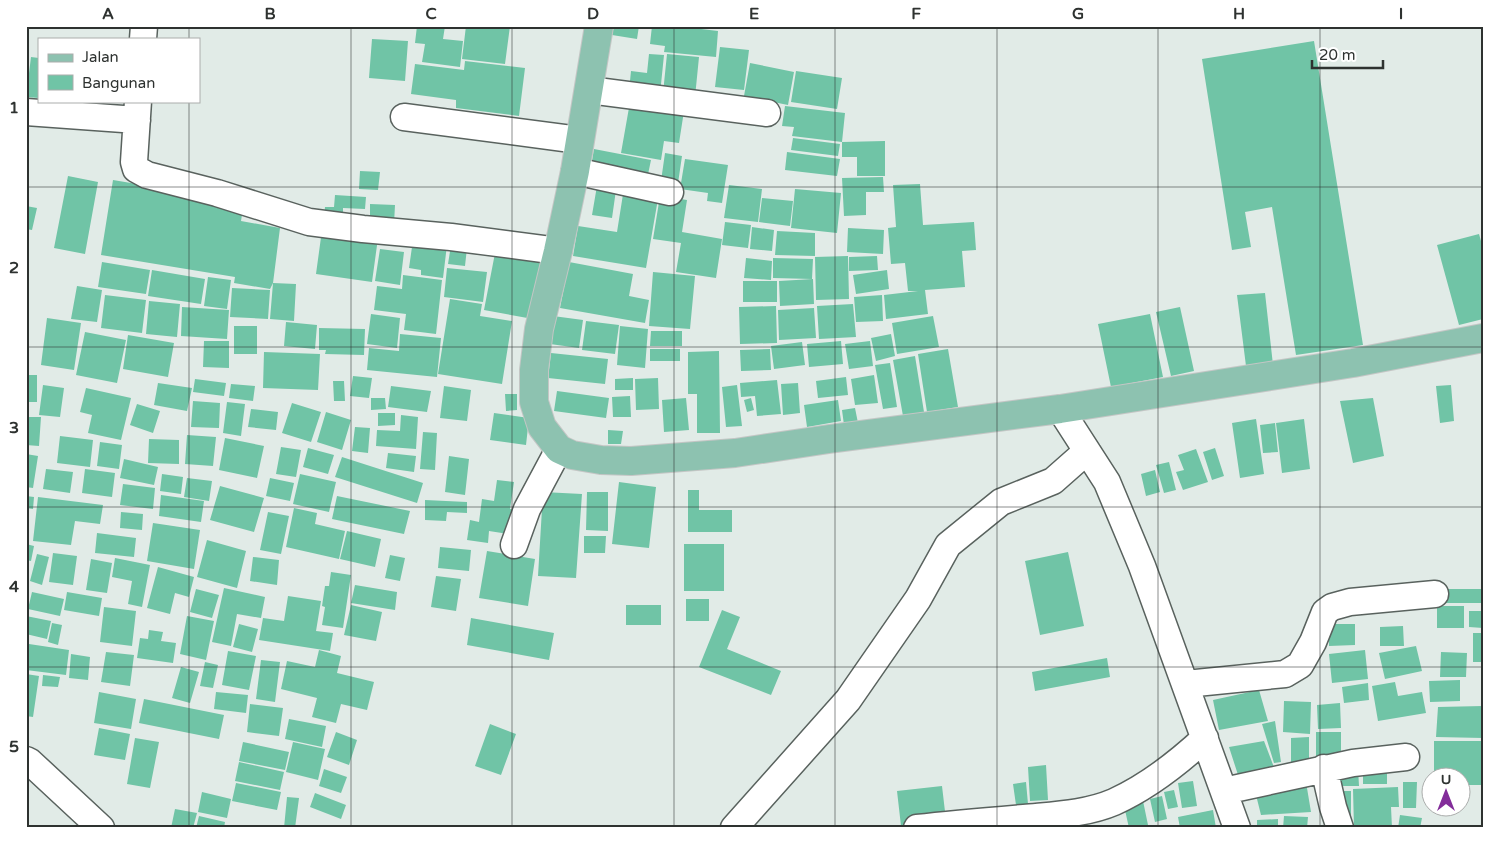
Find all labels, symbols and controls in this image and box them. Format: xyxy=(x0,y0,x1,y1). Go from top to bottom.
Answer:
text: A xyxy=(102,4,114,24)
text: B xyxy=(264,4,276,24)
text: C xyxy=(425,4,437,24)
text: D xyxy=(587,4,599,24)
text: E xyxy=(749,4,759,24)
text: F xyxy=(911,4,921,24)
text: G xyxy=(1072,4,1084,24)
text: H xyxy=(1233,4,1245,24)
text: I xyxy=(1399,4,1403,24)
legend xyxy=(38,38,200,102)
scale bar xyxy=(1312,38,1383,70)
text: 20 m xyxy=(1319,46,1356,64)
text: Jalan xyxy=(82,48,119,66)
text: Bangunan xyxy=(82,74,155,92)
text: 1 xyxy=(9,98,19,118)
text: 2 xyxy=(9,258,19,278)
text: 3 xyxy=(9,418,19,438)
text: 4 xyxy=(9,577,19,597)
text: 5 xyxy=(9,737,19,757)
north arrow xyxy=(1422,766,1472,816)
text: U xyxy=(1441,771,1451,788)

